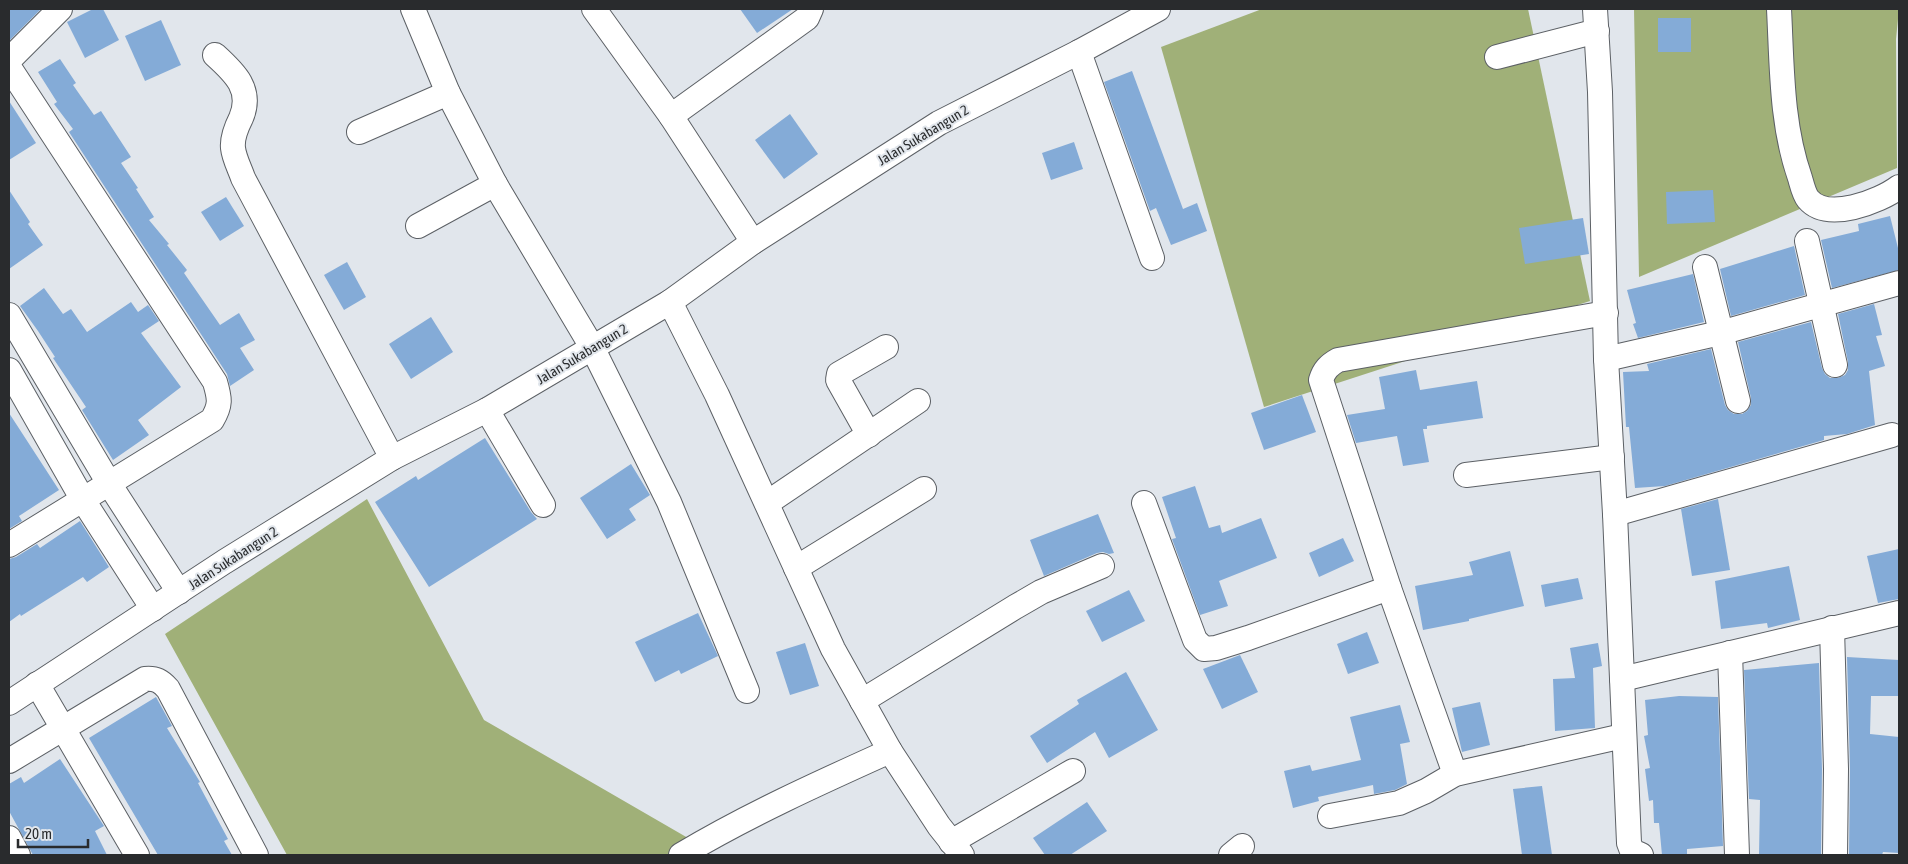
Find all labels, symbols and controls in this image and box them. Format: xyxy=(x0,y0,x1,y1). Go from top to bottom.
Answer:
street label: Jalan Sukabangun 2 xyxy=(875,102,971,168)
street label: Jalan Sukabangun 2 xyxy=(534,321,630,387)
street label: Jalan Sukabangun 2 xyxy=(185,523,281,593)
scale bar xyxy=(18,816,88,848)
text: 20 m xyxy=(25,825,52,842)

